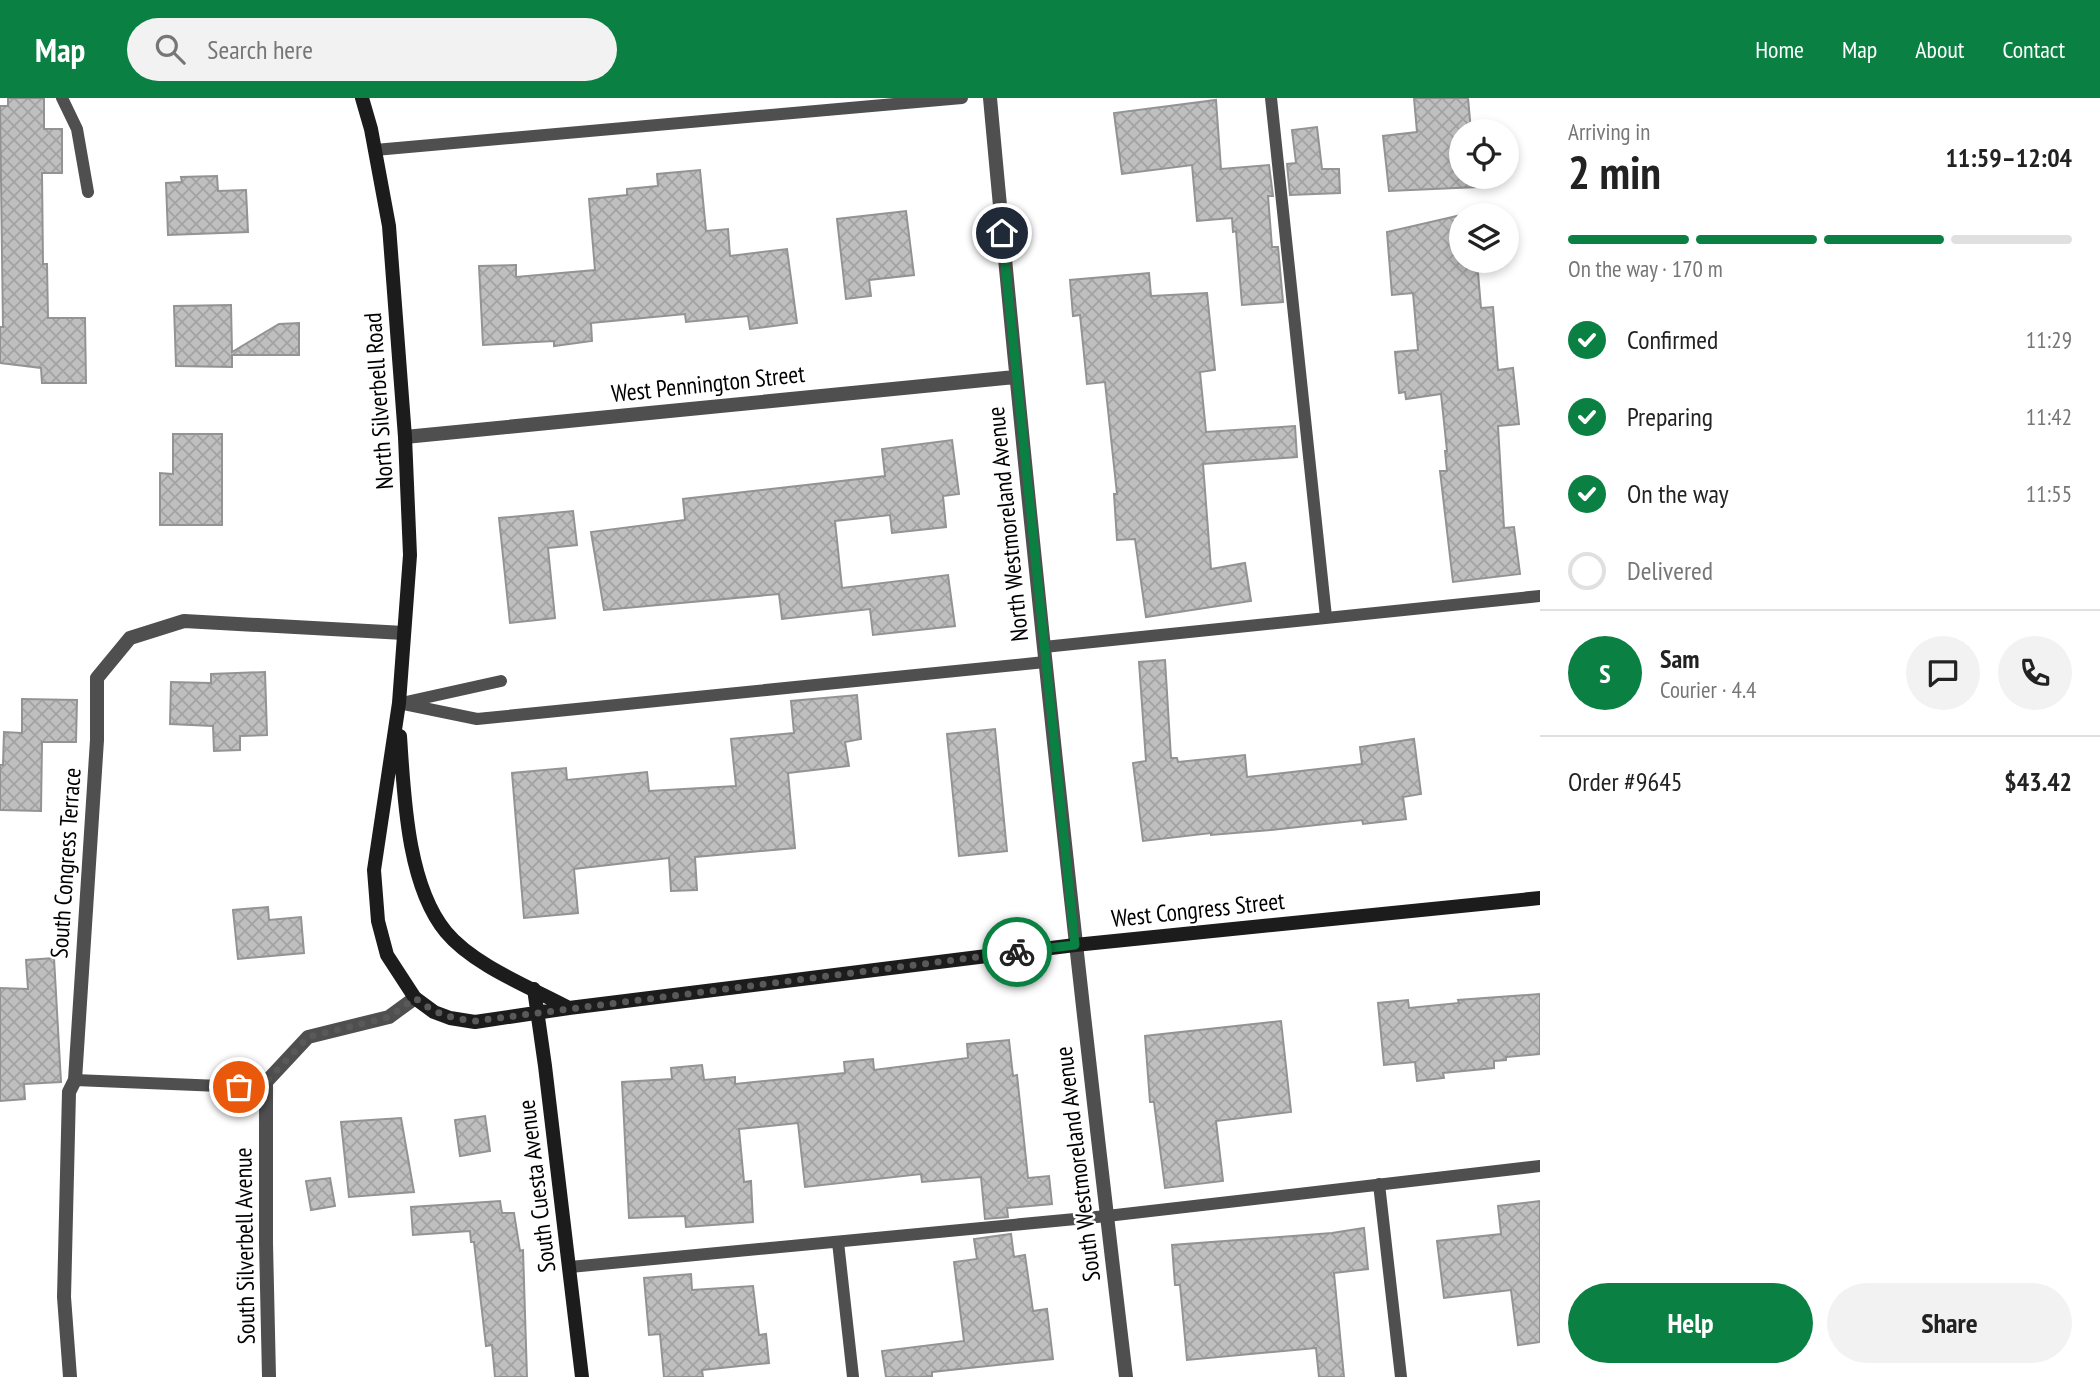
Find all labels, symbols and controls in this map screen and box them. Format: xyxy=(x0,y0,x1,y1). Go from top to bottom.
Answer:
search box xyxy=(127,18,617,81)
text: Map xyxy=(35,28,85,71)
icon: search xyxy=(151,30,189,68)
text: Search here xyxy=(207,33,313,66)
text: Home xyxy=(1755,34,1804,65)
text: Map xyxy=(1842,34,1877,65)
text: About xyxy=(1915,34,1964,65)
text: Contact xyxy=(2002,34,2065,65)
text: Arriving in xyxy=(1568,117,1650,146)
map controls xyxy=(1449,119,1519,273)
button: locate xyxy=(1449,119,1519,189)
text: 11:59–12:04 xyxy=(1945,141,2072,174)
text: 2 min xyxy=(1568,142,1661,202)
pin xyxy=(972,203,1032,263)
button: layers xyxy=(1449,203,1519,273)
icon: home xyxy=(983,214,1021,252)
text: On the way · 170 m xyxy=(1568,254,1723,283)
street label: North Silverbell Road xyxy=(357,312,400,490)
icon: check xyxy=(1568,321,1606,359)
text: Confirmed xyxy=(1627,323,1718,356)
text: 11:29 xyxy=(2026,325,2072,354)
street label: West Pennington Street xyxy=(610,358,807,409)
icon: check xyxy=(1568,398,1606,436)
text: Preparing xyxy=(1627,400,1713,433)
text: 11:42 xyxy=(2026,402,2072,431)
street label: North Westmoreland Avenue xyxy=(980,405,1035,643)
icon: check xyxy=(1568,475,1606,513)
text: On the way xyxy=(1627,477,1729,510)
text: 11:55 xyxy=(2026,479,2072,508)
text: Delivered xyxy=(1627,554,1713,587)
button: chat xyxy=(1906,636,1980,710)
button: phone xyxy=(1998,636,2072,710)
text: Sam xyxy=(1660,642,1699,675)
text: S xyxy=(1599,657,1611,690)
text: Courier · 4.4 xyxy=(1660,675,1756,704)
text: Order #9645 xyxy=(1568,765,1683,798)
text: $43.42 xyxy=(2004,765,2072,798)
street label: South Congress Terrace xyxy=(43,767,88,959)
street label: West Congress Street xyxy=(1110,885,1287,934)
courier xyxy=(982,917,1052,987)
icon: bike xyxy=(998,933,1036,971)
street label: South Westmoreland Avenue xyxy=(1048,1045,1107,1283)
pin xyxy=(209,1057,269,1117)
icon: bag xyxy=(220,1068,258,1106)
street label: South Cuesta Avenue xyxy=(511,1098,562,1274)
street label: South Silverbell Avenue xyxy=(227,1147,262,1345)
button: Help xyxy=(1568,1283,1813,1363)
button: Share xyxy=(1827,1283,2072,1363)

